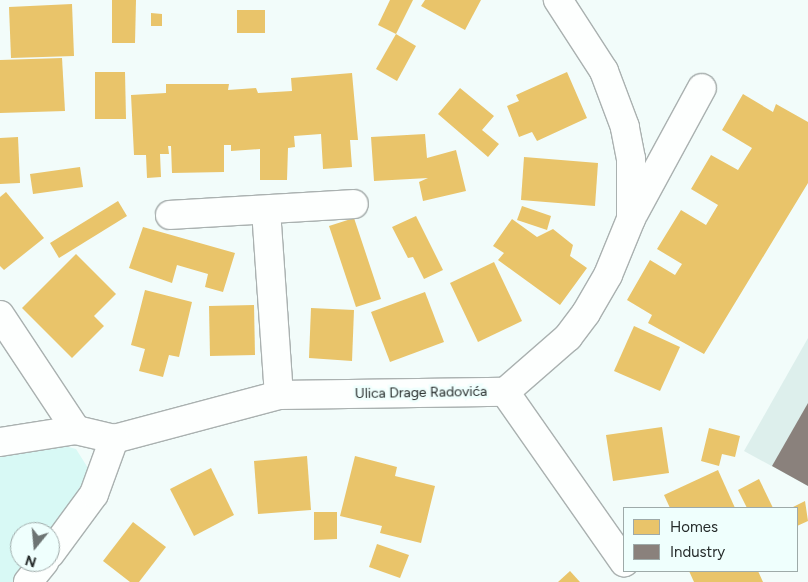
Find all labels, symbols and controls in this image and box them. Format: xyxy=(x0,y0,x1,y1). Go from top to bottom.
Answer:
street label: Ulica Drage Radovića xyxy=(355,383,487,403)
legend xyxy=(623,507,798,572)
text: Homes xyxy=(670,518,718,536)
north arrow xyxy=(10,522,60,572)
text: Industry xyxy=(670,543,725,561)
text: N xyxy=(23,551,38,571)

